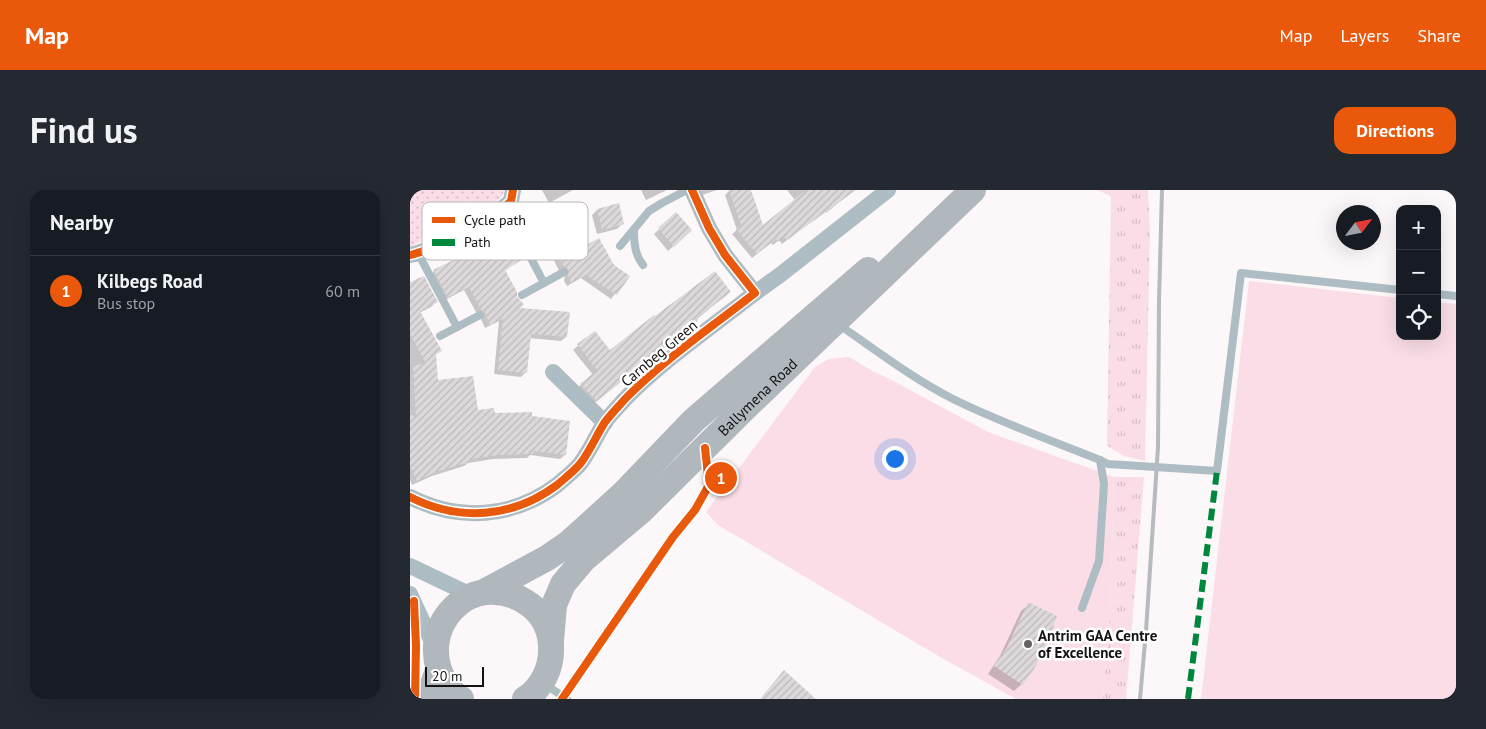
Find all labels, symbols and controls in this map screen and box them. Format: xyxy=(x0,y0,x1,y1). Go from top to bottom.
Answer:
text: Map xyxy=(25,20,69,51)
text: Map xyxy=(1280,24,1312,47)
text: Layers xyxy=(1340,24,1389,47)
text: Share xyxy=(1417,24,1461,47)
text: Find us xyxy=(30,107,138,153)
button: Directions xyxy=(1334,107,1456,154)
legend xyxy=(422,202,588,260)
north arrow xyxy=(1336,205,1381,250)
map controls xyxy=(1396,205,1441,340)
button: + xyxy=(1396,205,1441,250)
text: Nearby xyxy=(50,209,113,236)
text: Cycle path xyxy=(464,211,526,229)
text: Path xyxy=(464,233,491,251)
button: − xyxy=(1396,250,1441,295)
text: Kilbegs Road xyxy=(97,269,203,293)
text: 1 xyxy=(61,281,71,301)
text: 60 m xyxy=(325,281,360,301)
text: Bus stop xyxy=(97,293,155,313)
button: locate xyxy=(1396,295,1441,340)
street label: Carnbeg Green xyxy=(617,315,701,391)
street label: Ballymena Road xyxy=(713,354,801,439)
your location xyxy=(882,446,908,472)
pin: 1 xyxy=(705,459,737,497)
place label: Antrim GAA Centre of Excellence xyxy=(1038,626,1158,662)
marker: Antrim GAA Centre of Excellence xyxy=(1022,638,1034,650)
scale bar xyxy=(425,664,484,687)
text: 20 m xyxy=(432,667,462,685)

